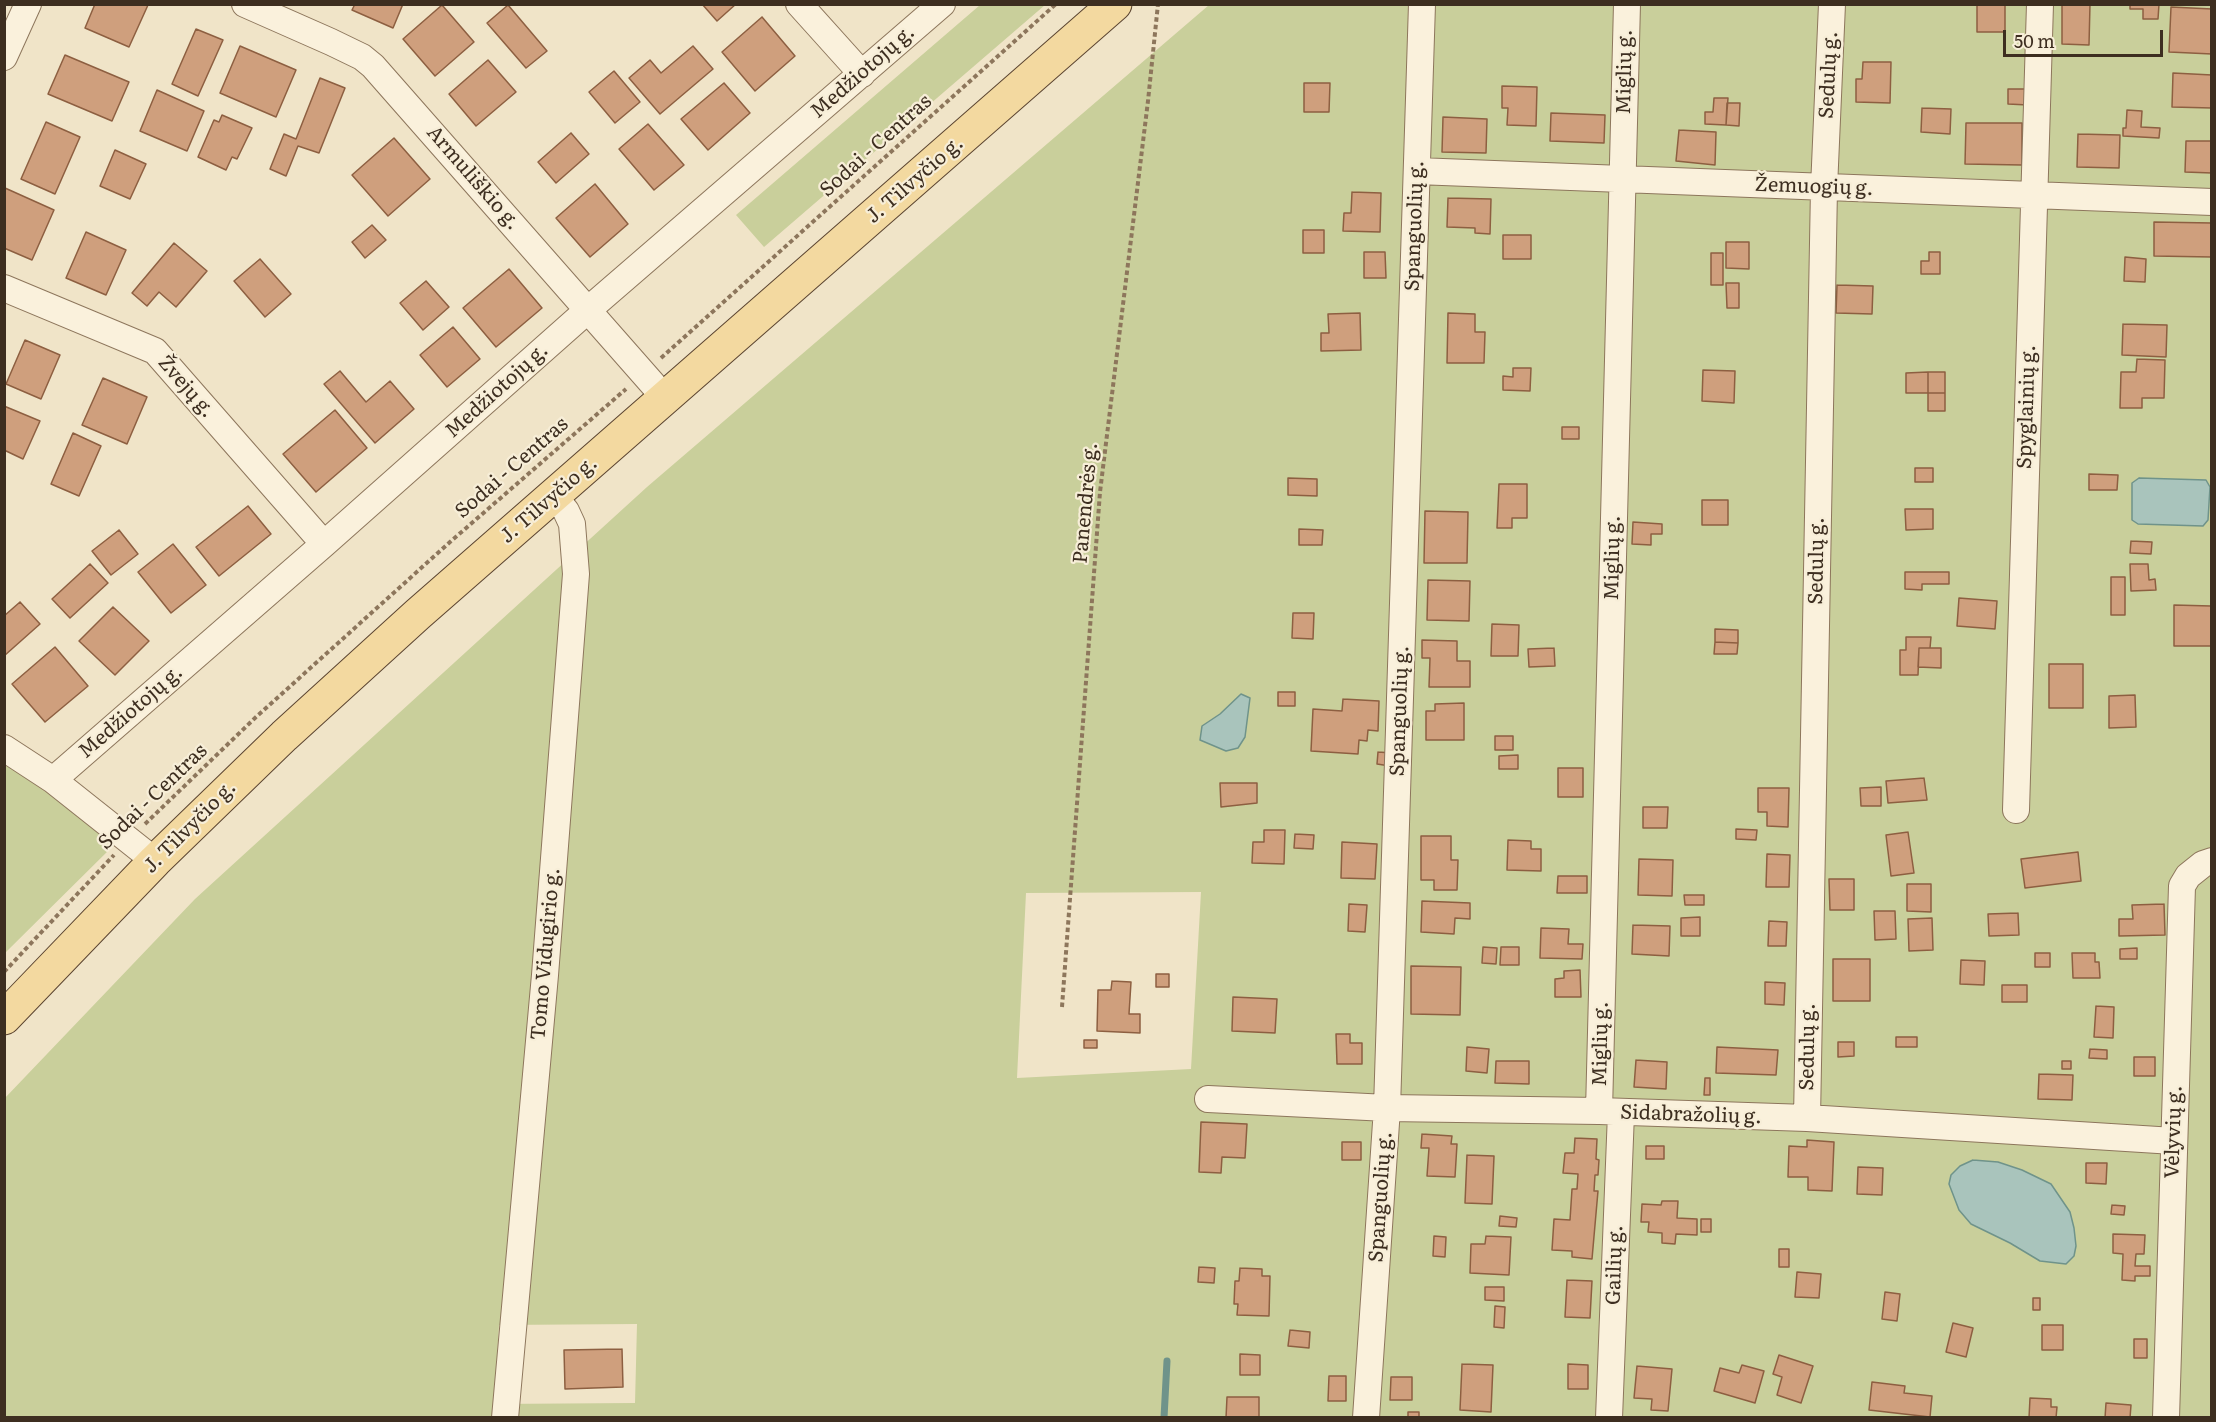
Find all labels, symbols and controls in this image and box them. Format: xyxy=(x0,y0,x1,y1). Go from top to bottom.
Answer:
scale bar xyxy=(2006,18,2166,56)
street label: Medžiotojų g. xyxy=(806,20,920,124)
text: 50 m xyxy=(2014,27,2055,54)
street label: Miglių g. xyxy=(1612,29,1638,115)
street label: Sedulų g. xyxy=(1815,31,1843,119)
street label: Sodai - Centras xyxy=(815,90,937,202)
street label: Armuliškio g. xyxy=(421,121,525,235)
street label: J. Tilvyčio g. xyxy=(862,131,968,229)
street label: Spanguolių g. xyxy=(1401,160,1429,292)
street label: Žemuogių g. xyxy=(1754,173,1874,201)
street label: Medžiotojų g. xyxy=(441,339,553,443)
street label: Spyglainių g. xyxy=(2013,344,2041,470)
street label: Žvejų g. xyxy=(153,351,219,423)
street label: Sodai - Centras xyxy=(451,412,573,524)
street label: Panendrės g. xyxy=(1069,441,1103,565)
street label: J. Tilvyčio g. xyxy=(496,451,602,549)
street label: Miglių g. xyxy=(1600,515,1626,601)
street label: Sedulų g. xyxy=(1804,517,1830,605)
street label: Spanguolių g. xyxy=(1386,645,1414,777)
street label: Medžiotojų g. xyxy=(74,660,188,764)
street label: Sodai - Centras xyxy=(94,739,212,855)
street label: J. Tilvyčio g. xyxy=(139,776,241,878)
street label: Tomo Vidugirio g. xyxy=(527,867,565,1041)
street label: Miglių g. xyxy=(1588,1001,1614,1087)
street label: Sedulų g. xyxy=(1795,1003,1821,1091)
street label: Vėlyvių g. xyxy=(2160,1085,2188,1179)
street label: Sidabražolių g. xyxy=(1620,1101,1762,1129)
street label: Spanguolių g. xyxy=(1364,1131,1398,1263)
street label: Gailių g. xyxy=(1602,1225,1628,1305)

